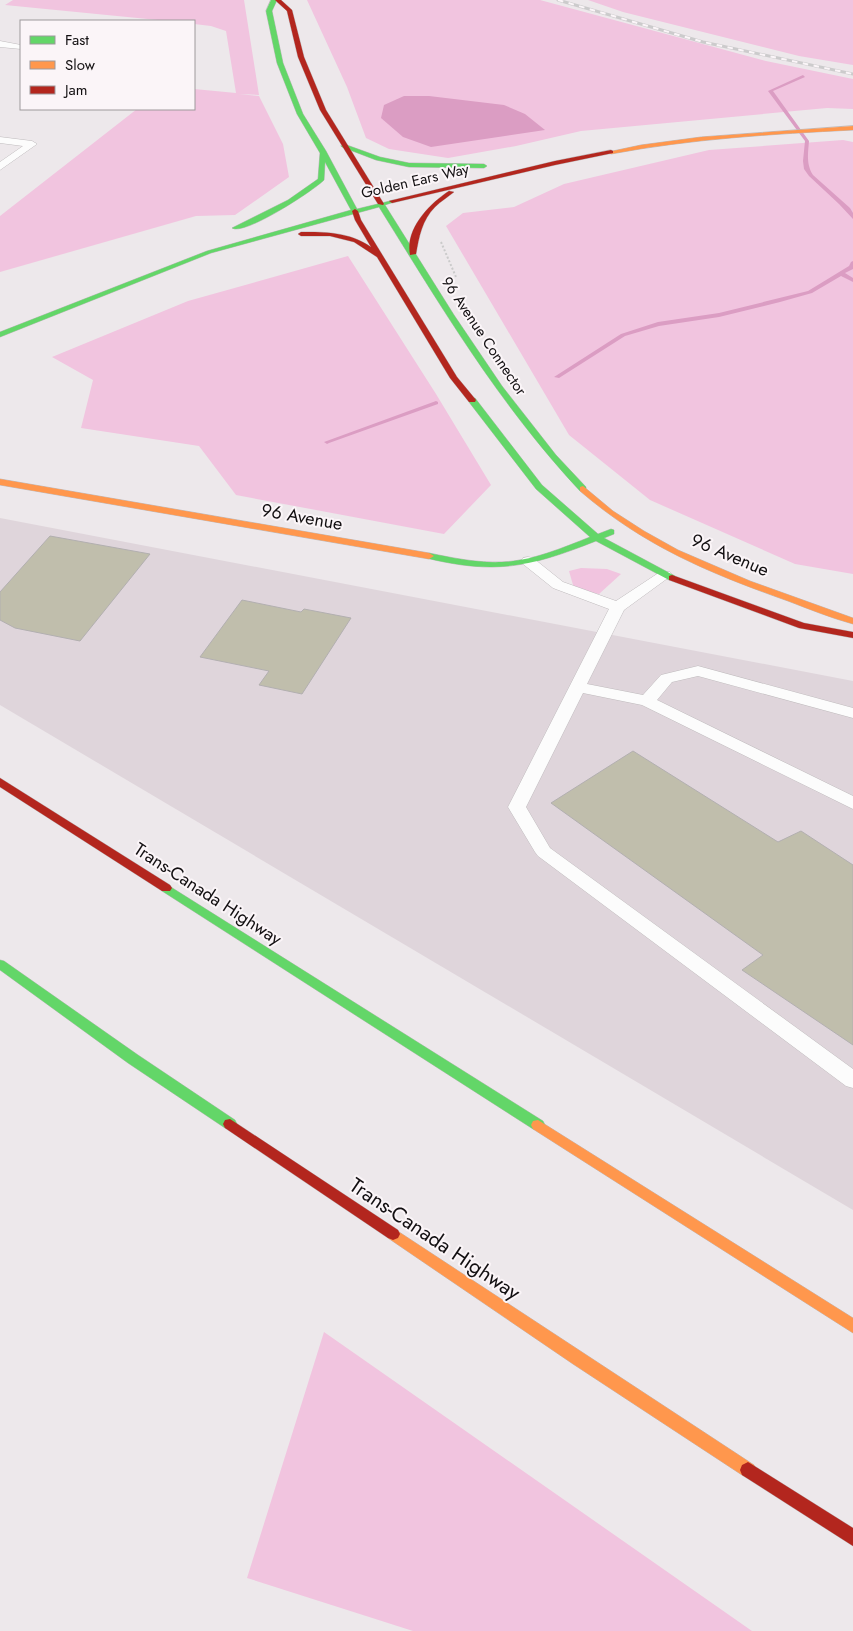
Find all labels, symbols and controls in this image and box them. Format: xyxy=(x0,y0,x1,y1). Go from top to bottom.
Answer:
legend xyxy=(20,20,195,110)
text: Fast xyxy=(65,29,89,51)
text: Slow xyxy=(65,54,96,76)
text: Jam xyxy=(63,79,88,101)
street label: Golden Ears Way xyxy=(359,158,472,204)
street label: 96 Avenue Connector xyxy=(436,272,532,400)
street label: 96 Avenue xyxy=(259,497,345,537)
street label: 96 Avenue xyxy=(687,527,773,583)
street label: Trans-Canada Highway xyxy=(129,836,287,952)
street label: Trans-Canada Highway xyxy=(344,1171,527,1308)

